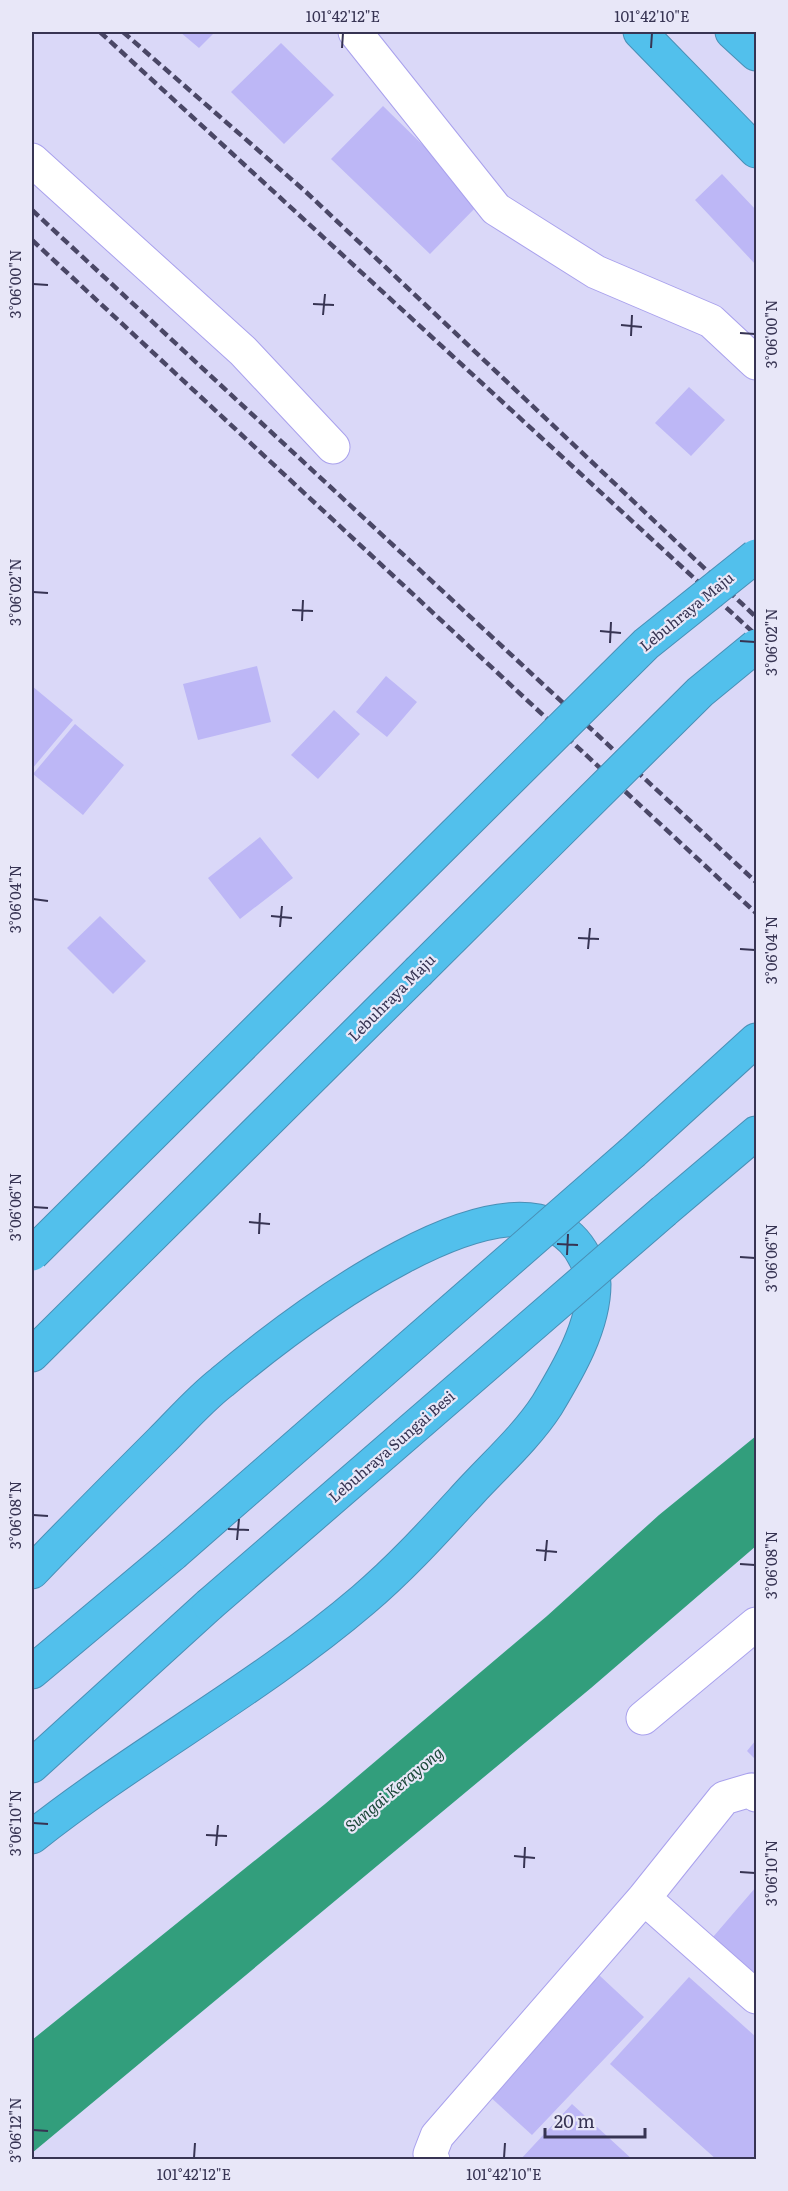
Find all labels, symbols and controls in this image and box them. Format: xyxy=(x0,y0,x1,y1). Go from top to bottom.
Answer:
text: 101°42'12"E xyxy=(306,4,380,27)
text: 101°42'10"E xyxy=(614,4,690,27)
text: 3°06'00"N xyxy=(3,250,26,318)
text: 3°06'00"N xyxy=(759,300,782,368)
text: 3°06'02"N xyxy=(3,558,26,626)
street label: Lebuhraya Maju xyxy=(634,565,739,656)
text: 3°06'02"N xyxy=(759,608,782,676)
text: 3°06'04"N xyxy=(3,865,26,933)
text: 3°06'04"N xyxy=(759,916,782,984)
street label: Lebuhraya Maju xyxy=(342,948,440,1046)
text: 3°06'06"N xyxy=(3,1173,26,1241)
text: 3°06'06"N xyxy=(759,1224,782,1292)
street label: Lebuhraya Sungai Besi xyxy=(323,1384,459,1507)
text: 3°06'08"N xyxy=(3,1481,26,1549)
text: 3°06'08"N xyxy=(759,1531,782,1599)
water label: Sungai Kerayong xyxy=(339,1740,448,1836)
text: 3°06'10"N xyxy=(3,1790,26,1856)
text: 3°06'10"N xyxy=(759,1840,782,1906)
text: 3°06'12"N xyxy=(3,2097,26,2163)
scale bar xyxy=(545,2101,646,2139)
text: 20 m xyxy=(554,2107,595,2134)
text: 101°42'12"E xyxy=(157,2162,231,2185)
text: 101°42'10"E xyxy=(466,2162,542,2185)

